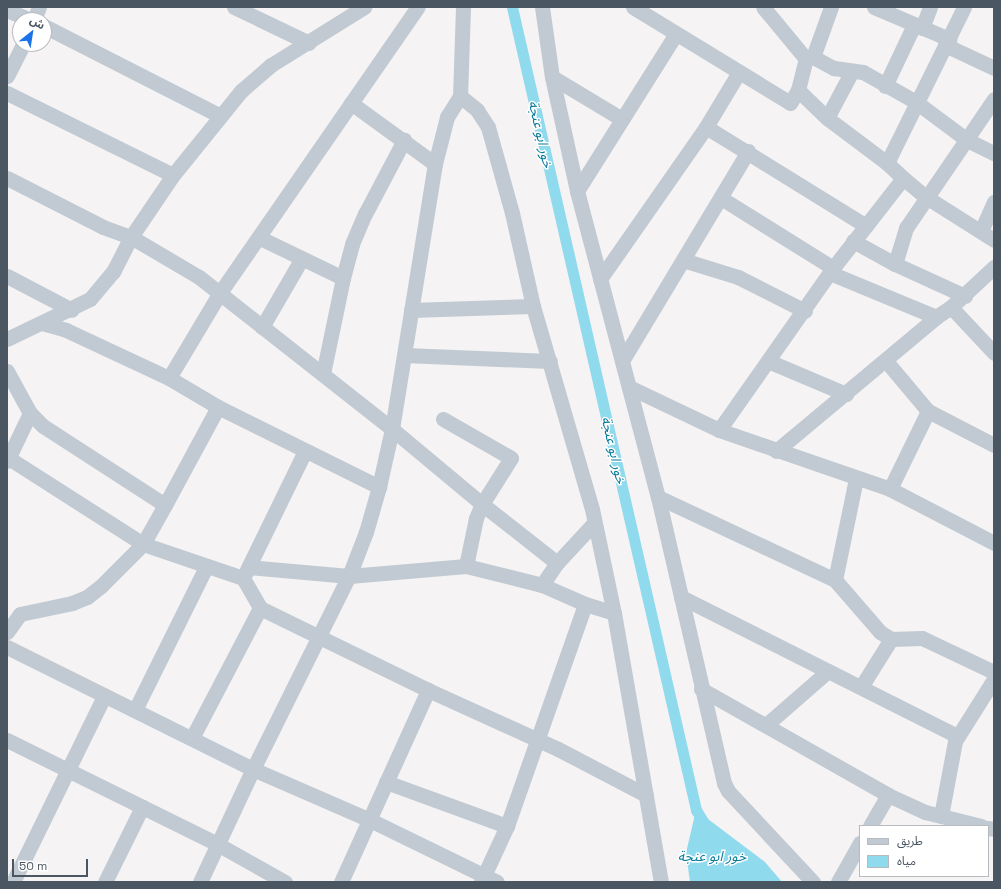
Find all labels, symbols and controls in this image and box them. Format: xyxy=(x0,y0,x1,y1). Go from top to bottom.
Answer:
north arrow xyxy=(12,12,52,52)
text: ش xyxy=(27,13,48,32)
water label: خور ابو عنجة xyxy=(525,99,557,169)
water label: خور ابو عنجة xyxy=(598,415,630,485)
legend xyxy=(859,825,989,877)
text: طريق xyxy=(897,833,923,849)
water label: خور ابو عنجة xyxy=(678,848,746,864)
scale bar xyxy=(14,851,90,877)
text: مياه xyxy=(897,853,916,869)
text: 50 m xyxy=(19,858,47,874)

